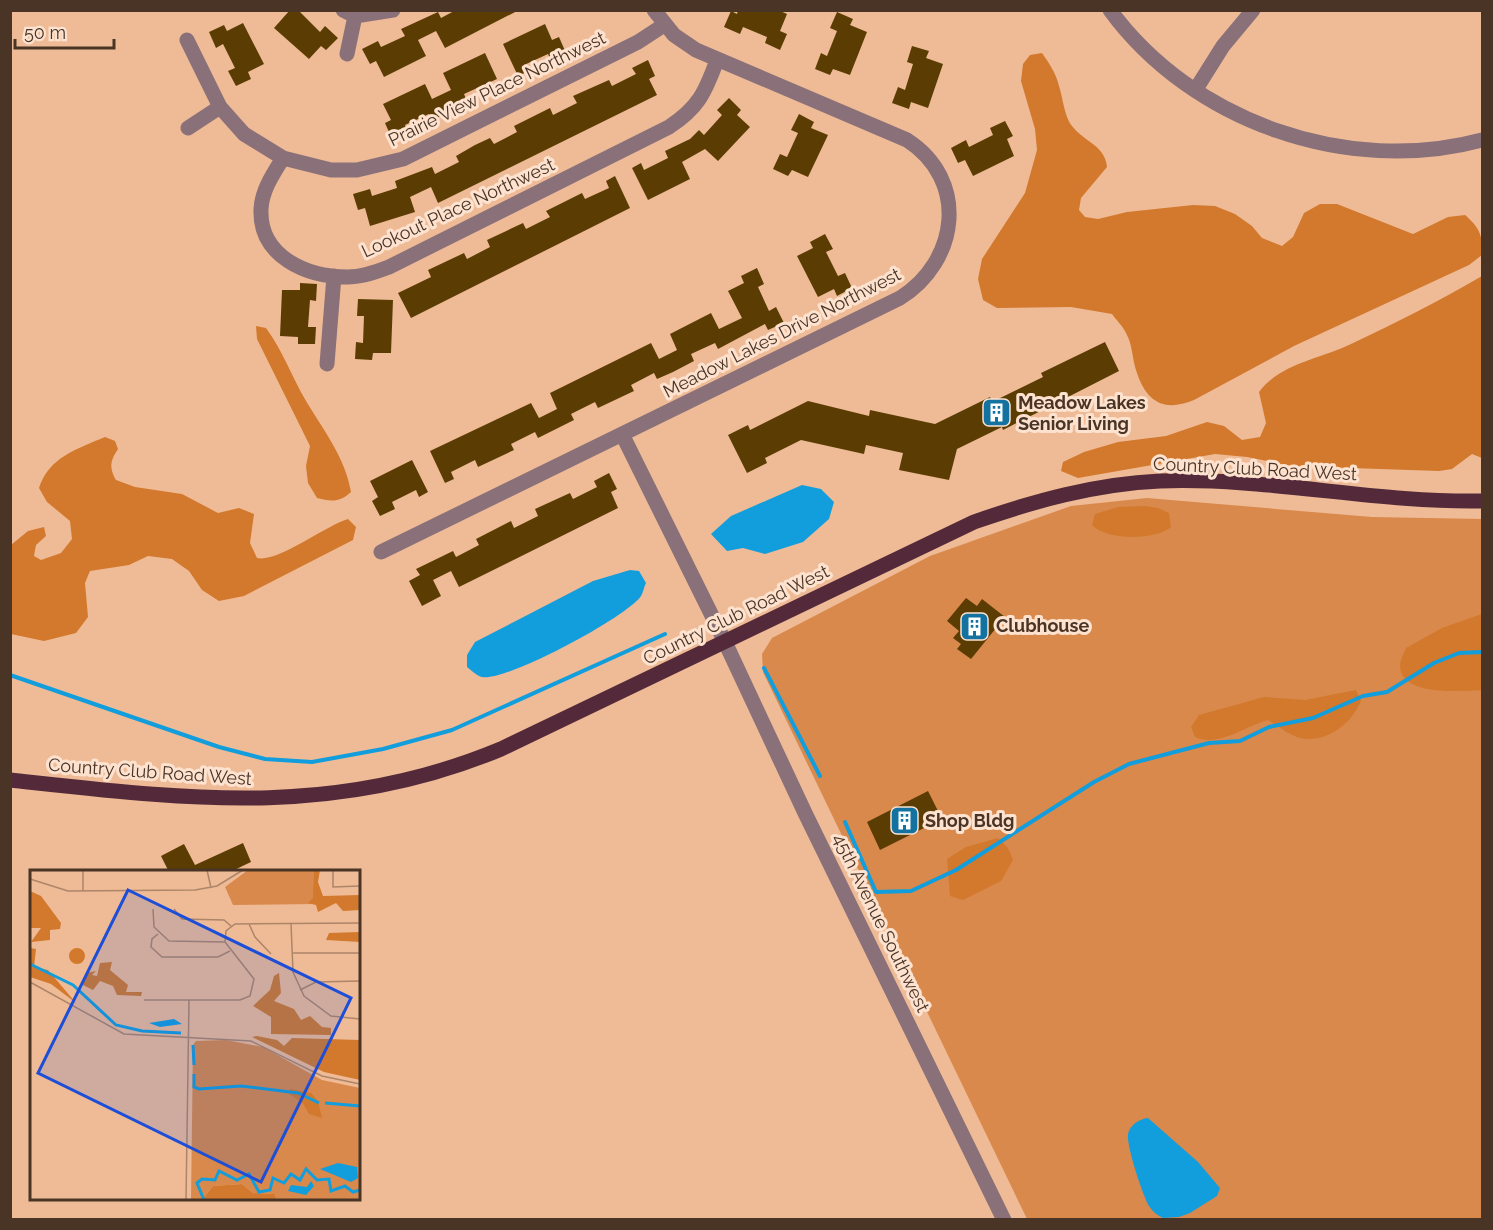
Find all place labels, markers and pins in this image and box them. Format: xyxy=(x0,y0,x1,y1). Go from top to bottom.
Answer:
place label: Meadow Lakes Senior Living xyxy=(1018,392,1146,434)
building icon: Meadow Lakes Senior Living xyxy=(981,397,1013,429)
building icon: Clubhouse xyxy=(959,610,991,642)
place label: Clubhouse xyxy=(996,615,1089,636)
building icon: Shop Bldg xyxy=(888,805,920,837)
place label: Shop Bldg xyxy=(925,810,1014,831)

